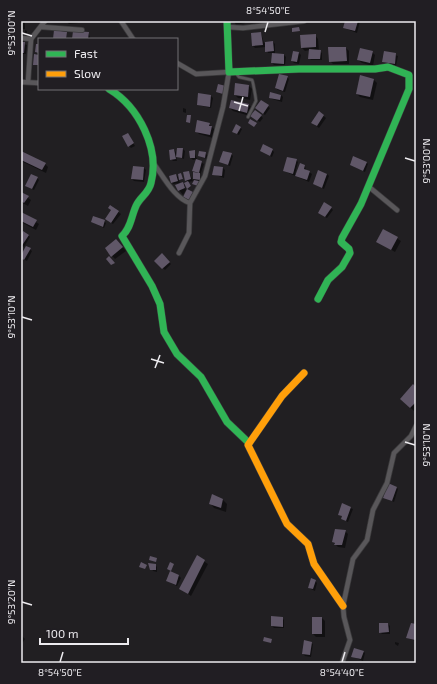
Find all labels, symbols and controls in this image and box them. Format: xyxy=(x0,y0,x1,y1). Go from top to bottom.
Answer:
text: 8°54'50"E xyxy=(246,4,290,16)
text: 9°53'00"N xyxy=(5,11,17,56)
legend xyxy=(38,38,178,90)
text: Fast xyxy=(74,46,98,60)
text: Slow xyxy=(74,66,101,80)
text: 9°53'00"N xyxy=(420,139,432,184)
text: 9°53'10"N xyxy=(5,296,17,338)
text: 9°53'10"N xyxy=(420,424,432,466)
text: 9°53'20"N xyxy=(5,580,17,624)
scale bar xyxy=(40,620,128,646)
text: 100 m xyxy=(46,626,78,640)
text: 8°54'50"E xyxy=(38,666,82,678)
text: 8°54'40"E xyxy=(320,666,365,678)

